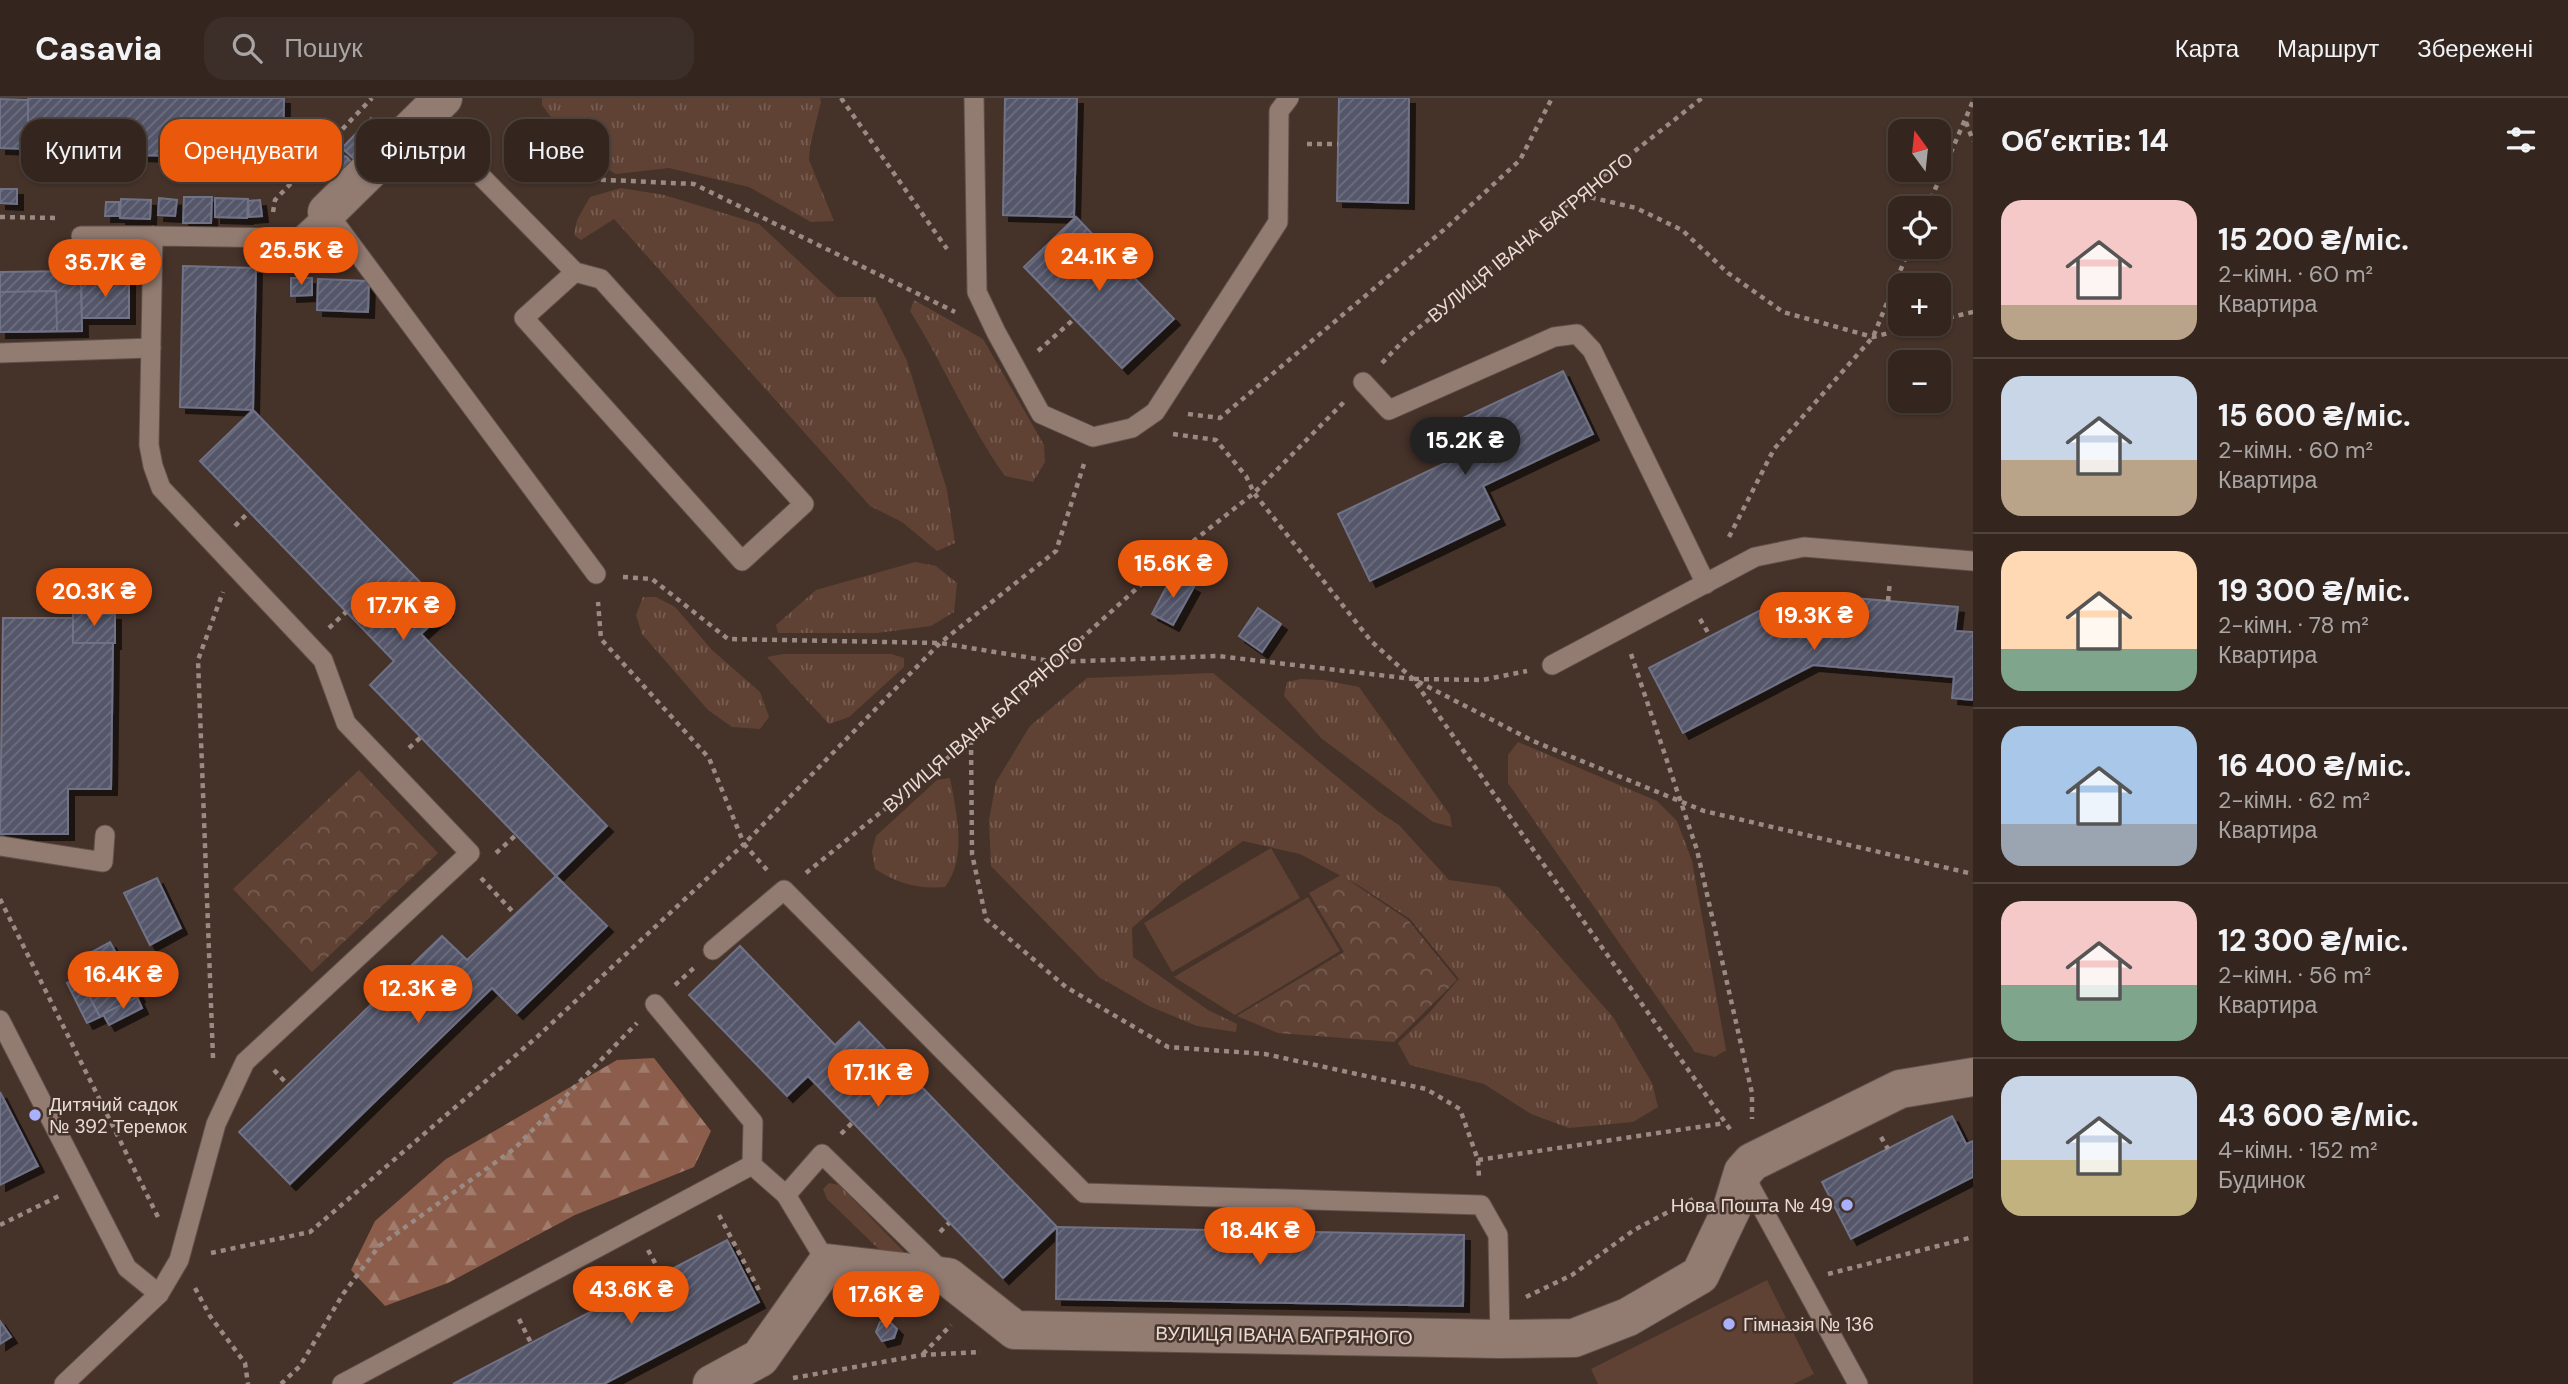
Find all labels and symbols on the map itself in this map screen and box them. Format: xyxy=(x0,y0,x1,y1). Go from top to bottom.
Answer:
north arrow xyxy=(1888,119,1951,182)
street label: ВУЛИЦЯ ІВАНА БАГРЯНОГО xyxy=(1422,147,1638,328)
pin: 25.5K ₴ xyxy=(236,228,366,287)
pin: 24.1K ₴ xyxy=(1034,234,1164,293)
pin: 35.7K ₴ xyxy=(40,240,170,299)
pin: 15.2K ₴ xyxy=(1400,418,1530,477)
pin: 15.6K ₴ xyxy=(1108,540,1238,600)
pin: 20.3K ₴ xyxy=(29,568,159,628)
pin: 17.7K ₴ xyxy=(338,582,468,642)
pin: 19.3K ₴ xyxy=(1749,592,1879,652)
street label: ВУЛИЦЯ ІВАНА БАГРЯНОГО xyxy=(878,631,1089,818)
pin: 16.4K ₴ xyxy=(58,951,188,1011)
pin: 12.3K ₴ xyxy=(353,965,483,1025)
pin: 17.1K ₴ xyxy=(813,1049,943,1109)
place label: Дитячий садок № 392 Теремок xyxy=(49,1092,188,1139)
marker: Дитячий садок № 392 Теремок xyxy=(27,1107,43,1123)
place label: Нова Пошта № 49 xyxy=(1671,1193,1833,1218)
marker: Нова Пошта № 49 xyxy=(1839,1197,1855,1213)
pin: 18.4K ₴ xyxy=(1195,1208,1325,1267)
pin: 43.6K ₴ xyxy=(566,1266,696,1326)
pin: 17.6K ₴ xyxy=(821,1272,951,1331)
place label: Гімназія № 136 xyxy=(1743,1312,1874,1337)
marker: Гімназія № 136 xyxy=(1721,1316,1737,1332)
street label: ВУЛИЦЯ ІВАНА БАГРЯНОГО xyxy=(1155,1321,1413,1350)

